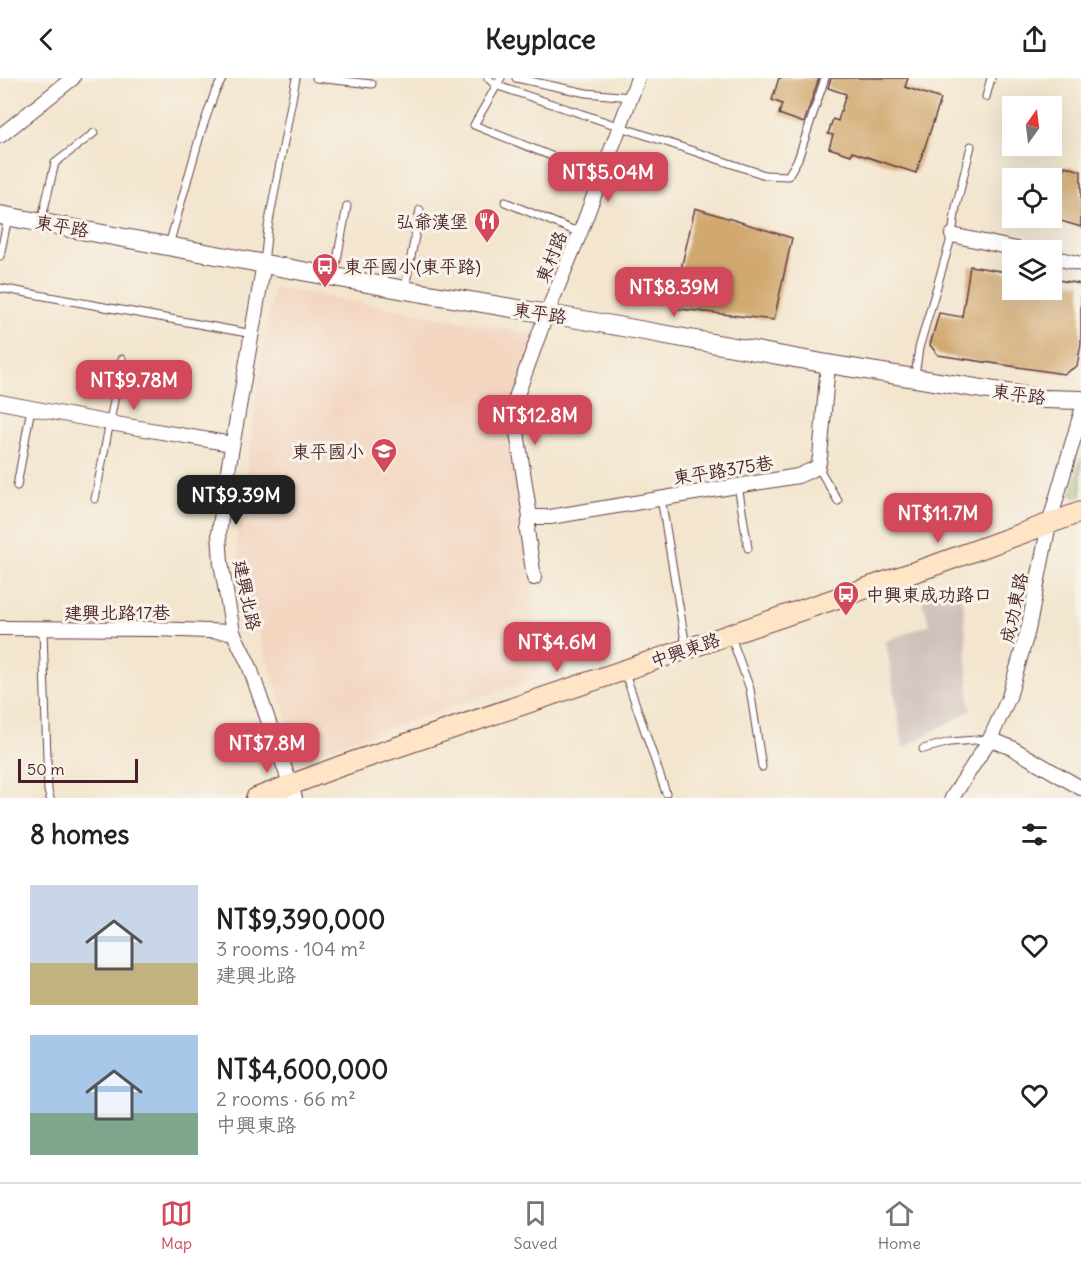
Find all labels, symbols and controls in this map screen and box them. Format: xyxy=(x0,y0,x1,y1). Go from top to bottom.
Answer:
text: Keyplace xyxy=(485,22,596,56)
icon: back xyxy=(30,23,63,56)
icon: share xyxy=(1018,23,1051,56)
north arrow xyxy=(1002,96,1062,156)
map controls xyxy=(1002,96,1062,300)
pin: NT$5.04M xyxy=(546,152,670,203)
text: NT$5.04M xyxy=(562,159,654,184)
button: locate xyxy=(1002,168,1062,228)
restaurant icon: 弘爺漢堡 xyxy=(472,206,502,244)
street label: 東平路 xyxy=(33,210,91,242)
place label: 弘爺漢堡 xyxy=(396,210,468,233)
street label: 東村路 xyxy=(530,228,572,286)
button: layers xyxy=(1002,240,1062,300)
bus stop icon: 東平國小(東平路) xyxy=(310,251,340,289)
place label: 東平國小(東平路) xyxy=(344,255,481,278)
pin: NT$8.39M xyxy=(612,267,736,318)
text: NT$8.39M xyxy=(629,274,719,299)
street label: 東平路 xyxy=(512,297,568,329)
pin: NT$9.78M xyxy=(72,360,196,411)
text: NT$9.78M xyxy=(90,367,178,392)
street label: 東平路 xyxy=(991,379,1047,409)
pin: NT$12.8M xyxy=(473,395,597,446)
text: NT$12.8M xyxy=(492,402,578,427)
school or university icon: 東平國小 xyxy=(369,436,399,474)
place label: 東平國小 xyxy=(292,440,364,463)
street label: 東平路375巷 xyxy=(671,451,775,489)
pin: NT$9.39M xyxy=(174,475,298,526)
text: NT$9.39M xyxy=(191,482,281,507)
pin: NT$11.7M xyxy=(876,493,1000,544)
text: NT$11.7M xyxy=(897,500,979,525)
street label: 建興北路 xyxy=(228,557,266,633)
street label: 成功東路 xyxy=(995,570,1033,646)
bus stop icon: 中興東成功路口 xyxy=(831,579,861,617)
place label: 中興東成功路口 xyxy=(866,583,992,606)
street label: 建興北路17巷 xyxy=(64,601,170,624)
pin: NT$4.6M xyxy=(502,622,612,673)
street label: 中興東路 xyxy=(647,627,723,673)
text: NT$4.6M xyxy=(518,629,596,654)
pin: NT$7.8M xyxy=(212,723,322,774)
text: NT$7.8M xyxy=(228,730,306,755)
scale bar xyxy=(18,756,138,784)
text: 50 m xyxy=(27,759,65,779)
text: 8 homes xyxy=(30,818,129,851)
icon: filters xyxy=(1018,818,1051,851)
text: NT$9,390,000 xyxy=(216,903,385,936)
icon: home xyxy=(78,909,150,981)
icon: heart xyxy=(1018,929,1051,962)
text: 3 rooms · 104 m² xyxy=(216,936,366,961)
text: 建興北路 xyxy=(216,962,296,987)
text: NT$4,600,000 xyxy=(216,1053,388,1086)
icon: home xyxy=(78,1059,150,1131)
icon: heart xyxy=(1018,1079,1051,1112)
text: 2 rooms · 66 m² xyxy=(216,1086,356,1111)
text: 中興東路 xyxy=(216,1112,296,1137)
tab: Map xyxy=(160,1197,193,1253)
tab: Saved xyxy=(514,1197,557,1253)
tab: Home xyxy=(878,1197,921,1253)

